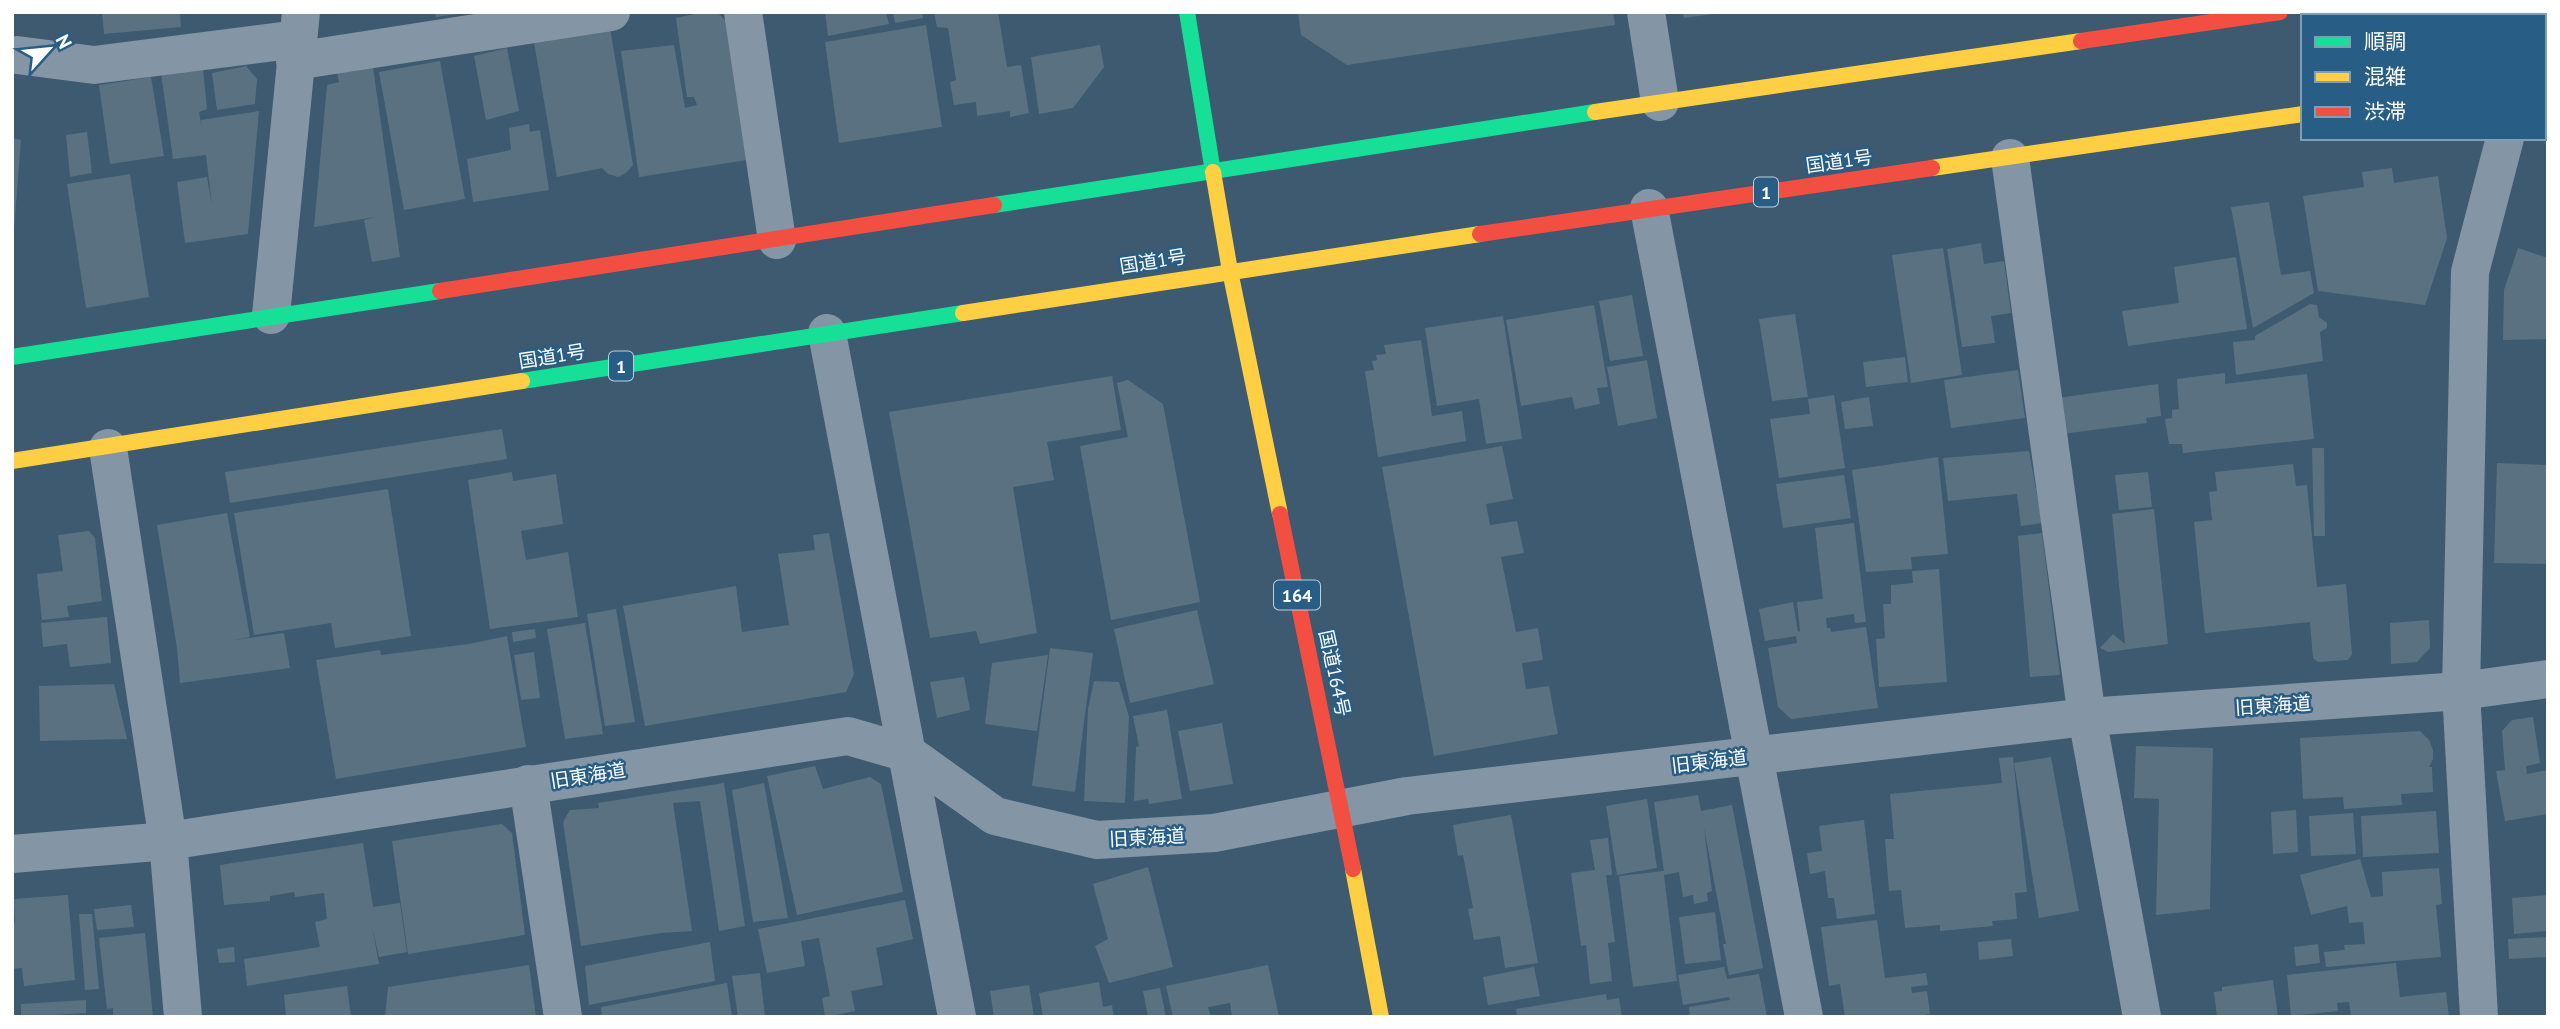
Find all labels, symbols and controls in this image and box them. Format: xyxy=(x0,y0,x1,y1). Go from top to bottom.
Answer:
north arrow xyxy=(14,14,84,84)
legend xyxy=(2301,14,2546,140)
text: 順調 xyxy=(2364,28,2406,55)
text: N xyxy=(51,30,78,52)
text: 混雑 xyxy=(2364,63,2406,90)
text: 渋滞 xyxy=(2364,98,2406,125)
street label: 国道1号 xyxy=(1804,144,1874,178)
road number: 1 xyxy=(1754,177,1778,206)
street label: 国道1号 xyxy=(1118,244,1188,278)
street label: 国道1号 xyxy=(517,339,587,373)
road number: 1 xyxy=(609,352,633,380)
road number: 164 xyxy=(1274,580,1320,610)
street label: 国道164号 xyxy=(1314,627,1356,719)
street label: 旧東海道 xyxy=(2234,690,2312,720)
street label: 旧東海道 xyxy=(1670,744,1748,778)
street label: 旧東海道 xyxy=(549,757,627,793)
street label: 旧東海道 xyxy=(1108,823,1186,851)

